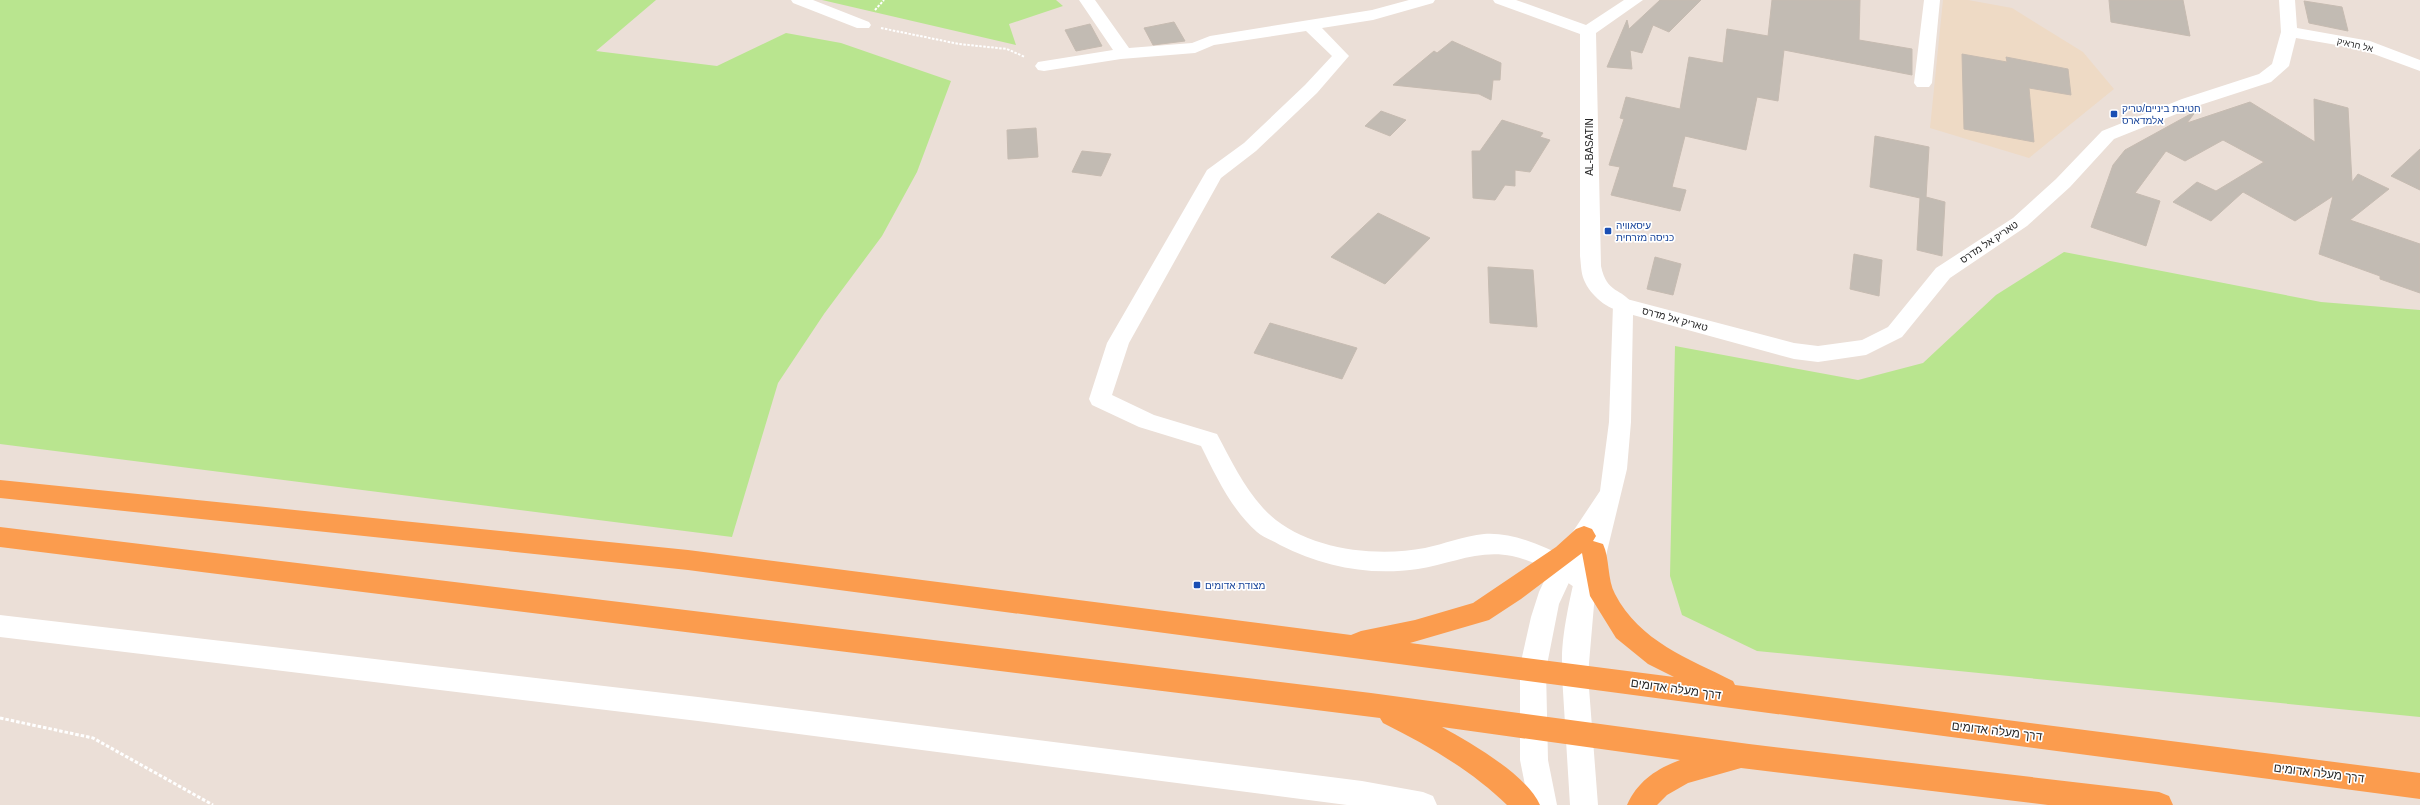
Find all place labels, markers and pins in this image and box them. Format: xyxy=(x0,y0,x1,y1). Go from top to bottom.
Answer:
place label: חטיבת ביניים/טריק אלמדארס xyxy=(2122,103,2201,126)
marker: חטיבת ביניים/טריק אלמדארס xyxy=(2109,109,2119,119)
place label: עיסאוויה כניסה מזרחית xyxy=(1616,220,1674,243)
marker: עיסאוויה כניסה מזרחית xyxy=(1603,226,1613,236)
marker: מצודת אדומים xyxy=(1192,580,1202,590)
place label: מצודת אדומים xyxy=(1205,580,1265,591)

